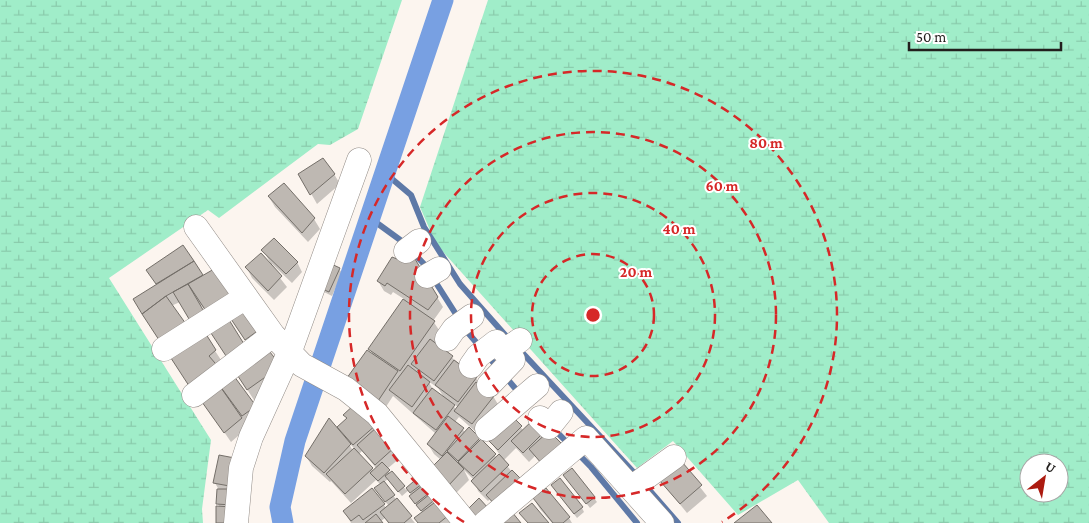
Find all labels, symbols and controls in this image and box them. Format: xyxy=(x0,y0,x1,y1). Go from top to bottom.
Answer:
scale bar xyxy=(909,20,1062,52)
text: 50 m xyxy=(916,29,946,45)
text: 80 m xyxy=(749,135,783,151)
text: 60 m xyxy=(706,178,739,194)
text: 40 m xyxy=(663,221,696,237)
text: 20 m xyxy=(620,264,652,280)
centre of rings xyxy=(584,306,602,324)
north arrow xyxy=(1019,453,1069,503)
text: U xyxy=(1042,458,1059,476)

